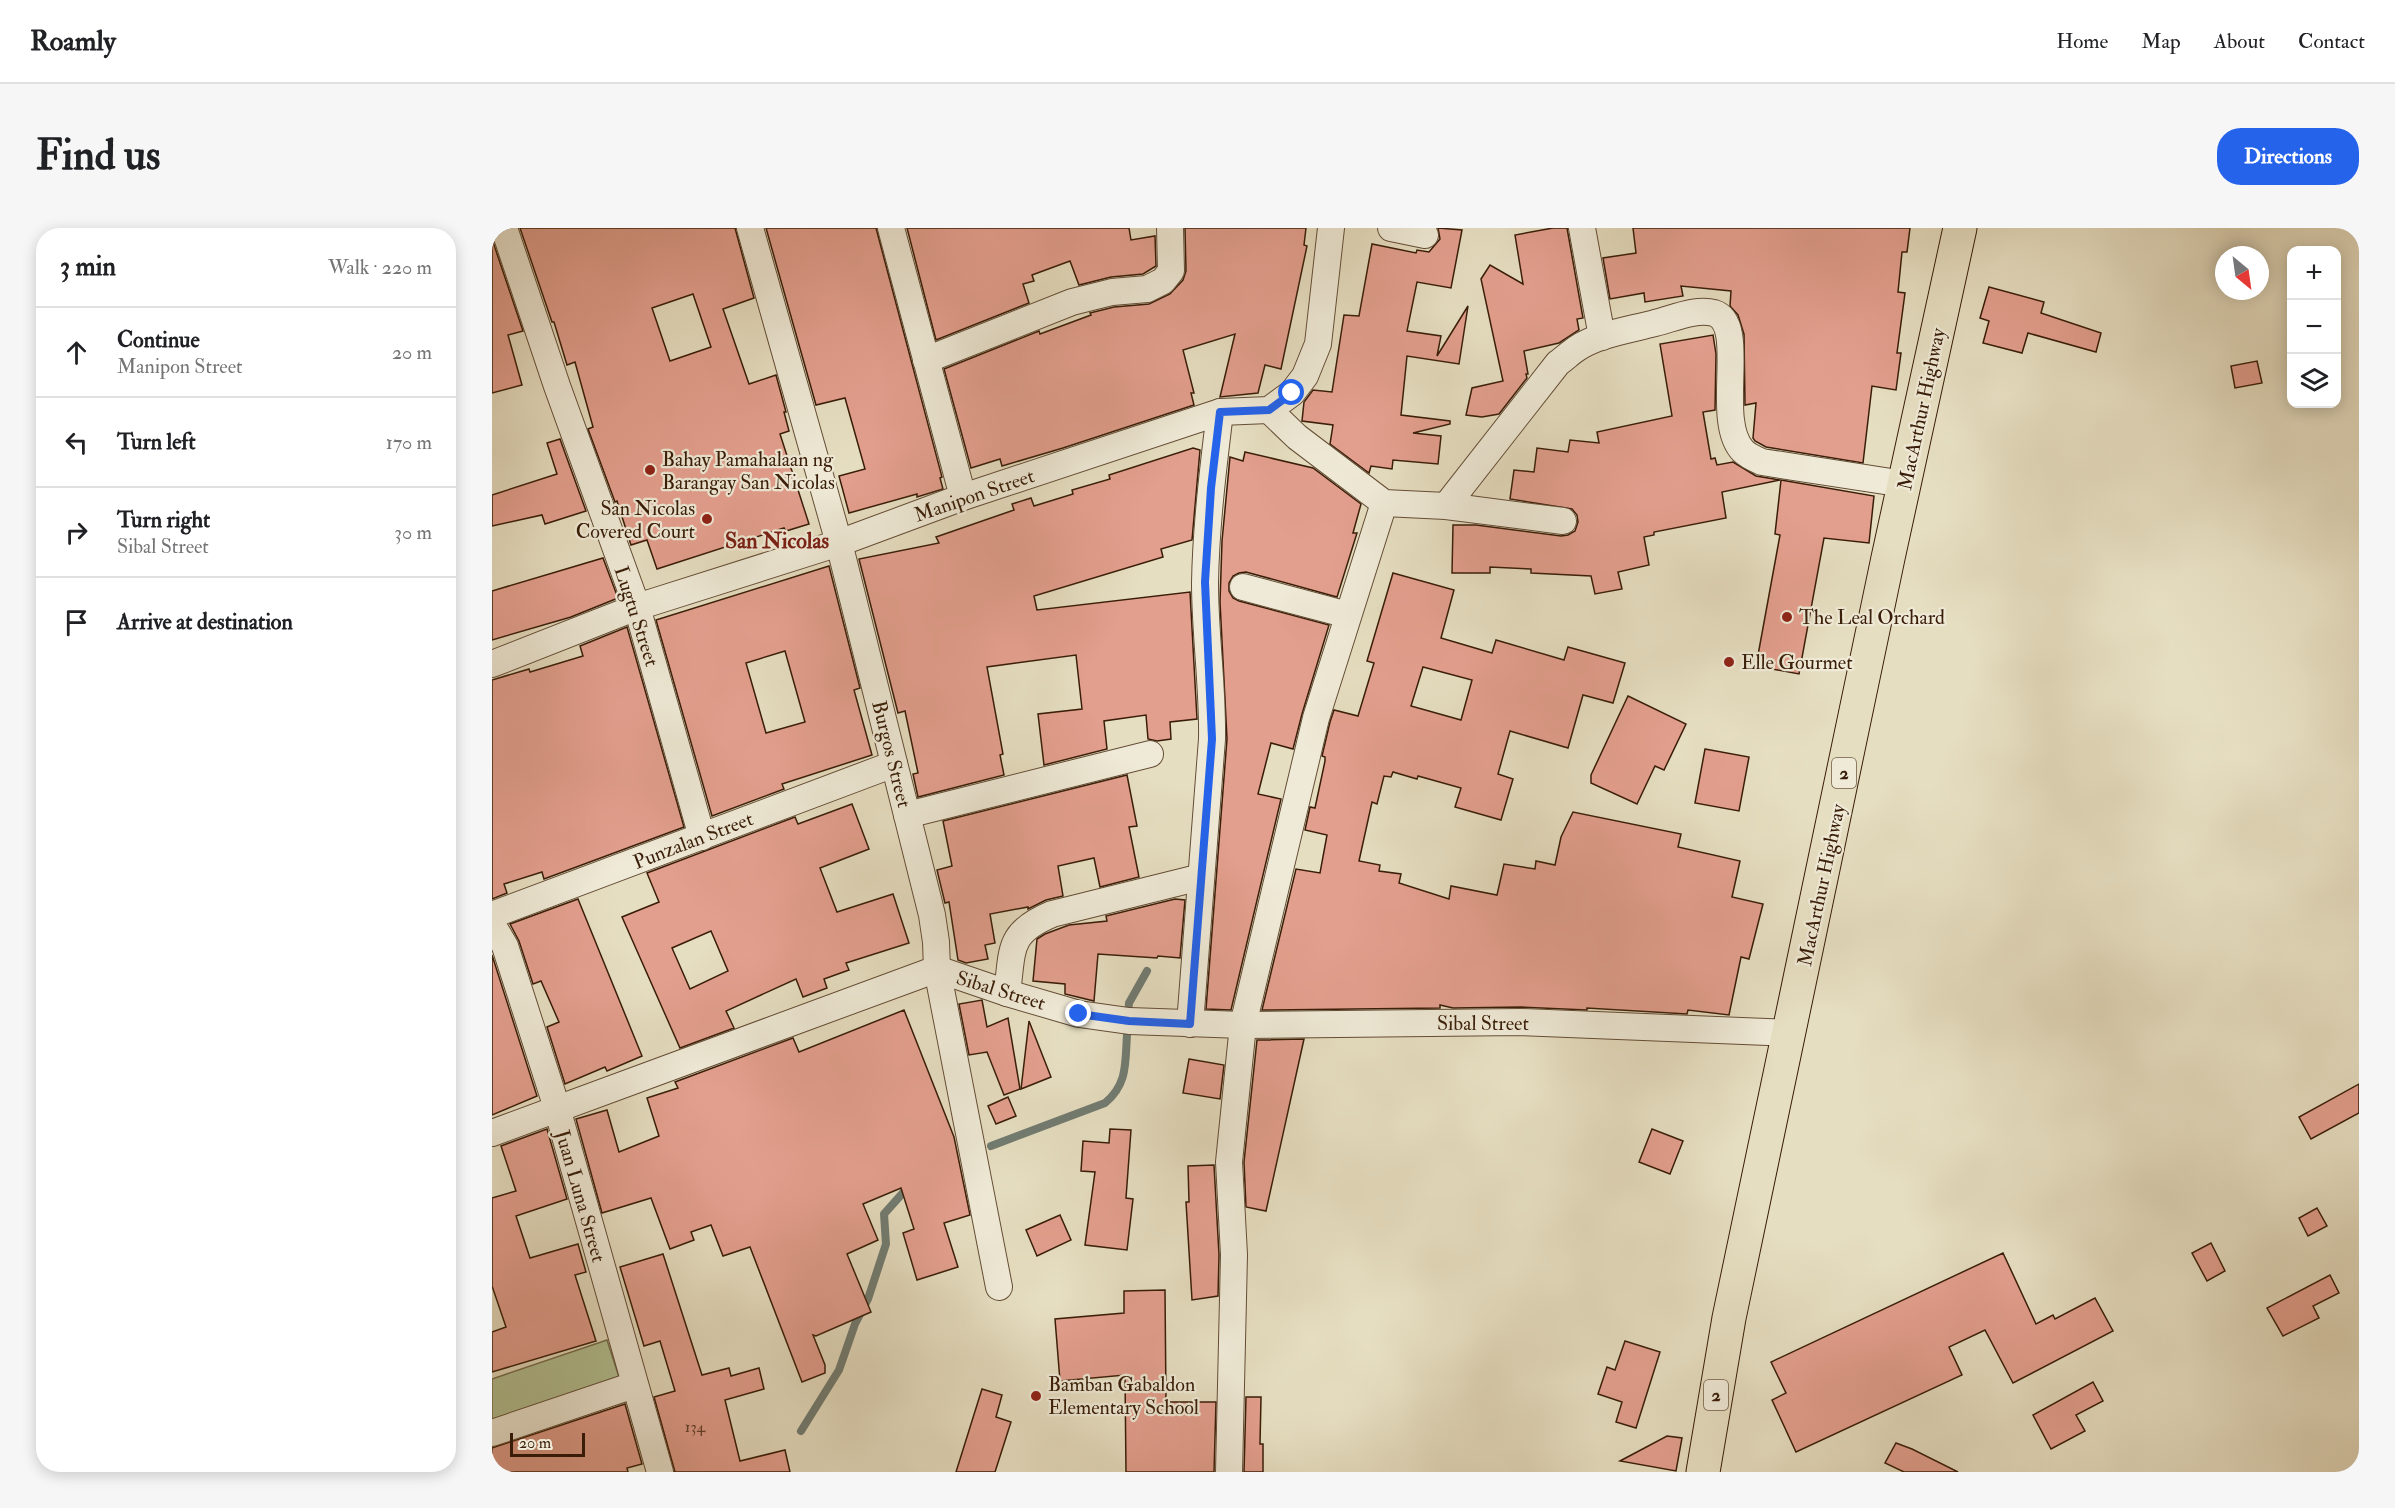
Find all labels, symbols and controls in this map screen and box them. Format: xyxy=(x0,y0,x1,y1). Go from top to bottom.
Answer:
text: Roamly xyxy=(30,24,116,59)
text: Home xyxy=(2056,28,2108,55)
text: Map xyxy=(2141,28,2181,55)
text: About xyxy=(2214,28,2265,55)
text: Contact xyxy=(2298,28,2365,55)
button: Directions xyxy=(2217,128,2359,185)
text: Find us xyxy=(36,130,160,182)
north arrow xyxy=(2215,246,2269,300)
map controls xyxy=(2287,246,2341,408)
button: + xyxy=(2287,246,2341,300)
text: 3 min xyxy=(60,251,116,283)
text: Walk · 220 m xyxy=(328,255,432,280)
button: − xyxy=(2287,300,2341,354)
street label: MacArthur Highway xyxy=(1892,324,1951,493)
text: Continue xyxy=(117,326,200,354)
icon: ahead xyxy=(60,336,93,369)
text: 20 m xyxy=(392,340,432,365)
text: Manipon Street xyxy=(117,354,243,379)
button: layers xyxy=(2287,354,2341,408)
route start xyxy=(1278,379,1304,405)
icon: left xyxy=(60,426,93,459)
text: Turn left xyxy=(117,428,196,456)
text: 170 m xyxy=(386,430,432,455)
place label: Bahay Pamahalaan ng Barangay San Nicolas xyxy=(662,447,835,495)
marker: Bahay Pamahalaan ng Barangay San Nicolas xyxy=(643,463,657,477)
street label: Manipon Street xyxy=(911,463,1038,529)
place label: San Nicolas Covered Court xyxy=(576,496,696,544)
text: Turn right xyxy=(117,506,210,534)
marker: San Nicolas Covered Court xyxy=(700,512,714,526)
icon: right xyxy=(60,516,93,549)
text: 30 m xyxy=(394,520,432,545)
district label: San Nicolas xyxy=(725,527,829,555)
text: Sibal Street xyxy=(117,534,209,559)
street label: Lugtu Street xyxy=(609,563,665,670)
place label: The Leal Orchard xyxy=(1799,605,1945,630)
icon: arrive xyxy=(60,606,93,639)
text: Arrive at destination xyxy=(117,608,293,636)
marker: The Leal Orchard xyxy=(1780,610,1794,624)
place label: Elle Gourmet xyxy=(1741,650,1853,675)
marker: Elle Gourmet xyxy=(1722,655,1736,669)
street label: Burgos Street xyxy=(866,698,917,811)
road number: 2 xyxy=(1832,758,1856,788)
street label: MacArthur Highway xyxy=(1792,800,1851,969)
street label: Punzalan Street xyxy=(630,806,757,875)
street label: Sibal Street xyxy=(953,965,1049,1016)
route end xyxy=(1065,1000,1091,1026)
street label: Sibal Street xyxy=(1437,1011,1529,1036)
street label: Juan Luna Street xyxy=(549,1126,611,1266)
place label: Bamban Gabaldon Elementary School xyxy=(1048,1372,1199,1420)
road number: 2 xyxy=(1704,1380,1728,1410)
marker: Bamban Gabaldon Elementary School xyxy=(1029,1389,1043,1403)
house number: 134 xyxy=(685,1417,707,1437)
scale bar xyxy=(510,1430,585,1458)
text: 20 m xyxy=(519,1433,551,1453)

